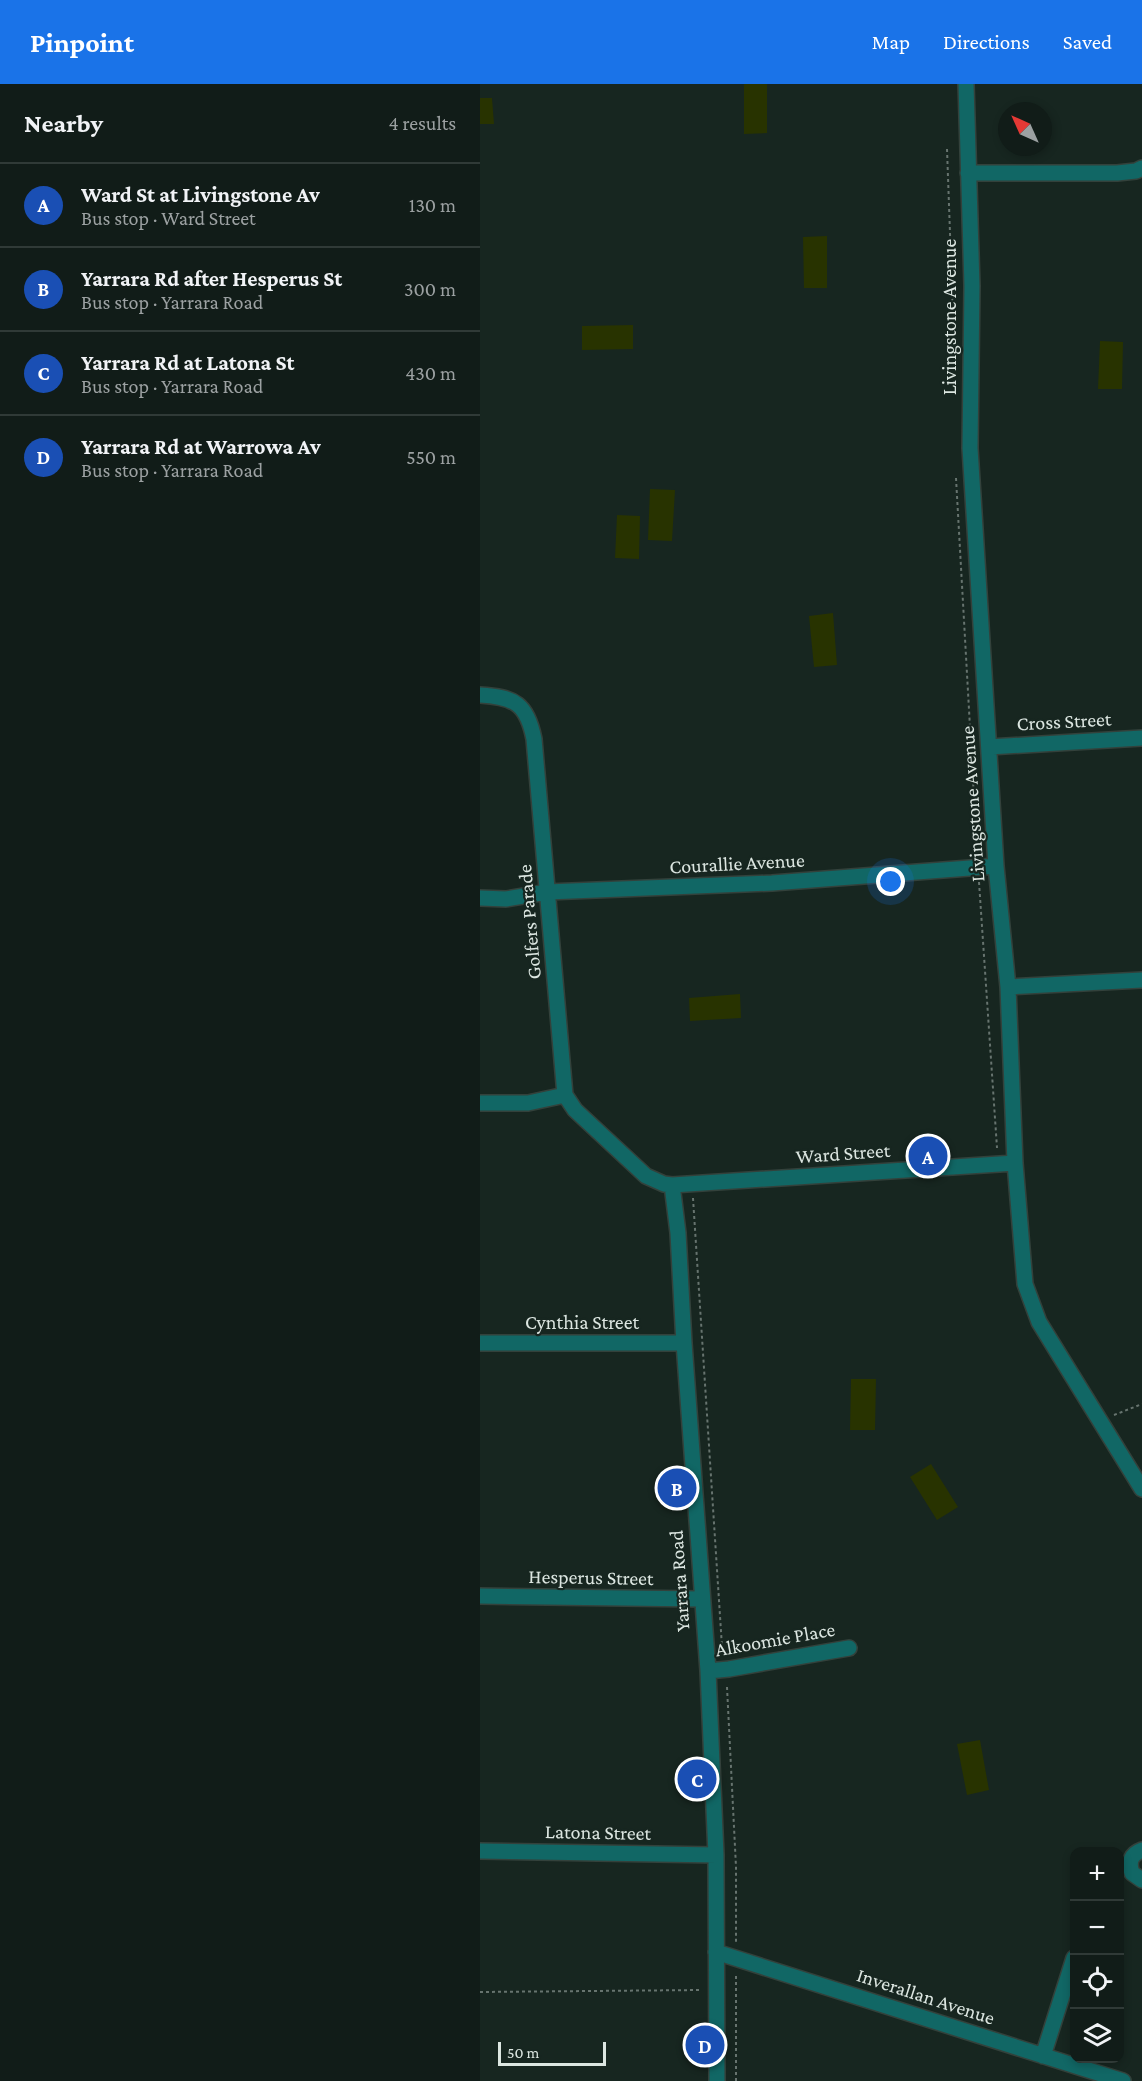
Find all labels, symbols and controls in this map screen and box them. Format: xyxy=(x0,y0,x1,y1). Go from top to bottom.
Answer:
text: Pinpoint xyxy=(30,27,134,58)
text: Map xyxy=(872,30,910,54)
text: Directions xyxy=(943,30,1030,54)
text: Saved xyxy=(1063,30,1112,54)
north arrow xyxy=(998,102,1052,156)
text: Nearby xyxy=(24,109,103,138)
text: 4 results xyxy=(389,112,456,134)
text: Ward St at Livingstone Av xyxy=(81,182,320,207)
text: A xyxy=(38,194,49,216)
text: 130 m xyxy=(409,194,456,216)
text: Bus stop · Ward Street xyxy=(81,207,256,229)
street label: Livingstone Avenue xyxy=(938,239,961,395)
text: Yarrara Rd after Hesperus St xyxy=(81,266,342,291)
text: B xyxy=(38,278,49,300)
text: 300 m xyxy=(404,278,456,300)
text: Bus stop · Yarrara Road xyxy=(81,291,263,313)
text: Yarrara Rd at Latona St xyxy=(81,350,295,375)
text: C xyxy=(37,362,50,384)
text: 430 m xyxy=(405,362,456,384)
text: Bus stop · Yarrara Road xyxy=(81,375,263,397)
text: Yarrara Rd at Warrowa Av xyxy=(81,434,321,459)
text: D xyxy=(37,446,50,468)
text: 550 m xyxy=(406,446,456,468)
text: Bus stop · Yarrara Road xyxy=(81,459,263,481)
street label: Cross Street xyxy=(1016,708,1112,734)
street label: Livingstone Avenue xyxy=(956,725,989,883)
street label: Courallie Avenue xyxy=(669,848,805,878)
street label: Golfers Parade xyxy=(513,863,545,980)
your location xyxy=(876,867,905,896)
pin: A xyxy=(908,1134,948,1178)
street label: Ward Street xyxy=(795,1139,891,1167)
street label: Cynthia Street xyxy=(525,1311,639,1334)
pin: B xyxy=(658,1466,696,1510)
street label: Yarrara Road xyxy=(664,1529,694,1633)
street label: Hesperus Street xyxy=(528,1565,654,1590)
street label: Alkoomie Place xyxy=(713,1618,837,1660)
pin: C xyxy=(678,1756,716,1802)
street label: Latona Street xyxy=(545,1820,652,1844)
map controls xyxy=(1070,1847,1124,2063)
button: + xyxy=(1070,1847,1124,1901)
button: − xyxy=(1070,1901,1124,1955)
button: locate xyxy=(1070,1955,1124,2009)
street label: Inverallan Avenue xyxy=(854,1963,998,2029)
button: layers xyxy=(1070,2009,1124,2063)
pin: D xyxy=(686,2022,724,2068)
scale bar xyxy=(498,2039,606,2066)
text: 50 m xyxy=(507,2044,539,2061)

